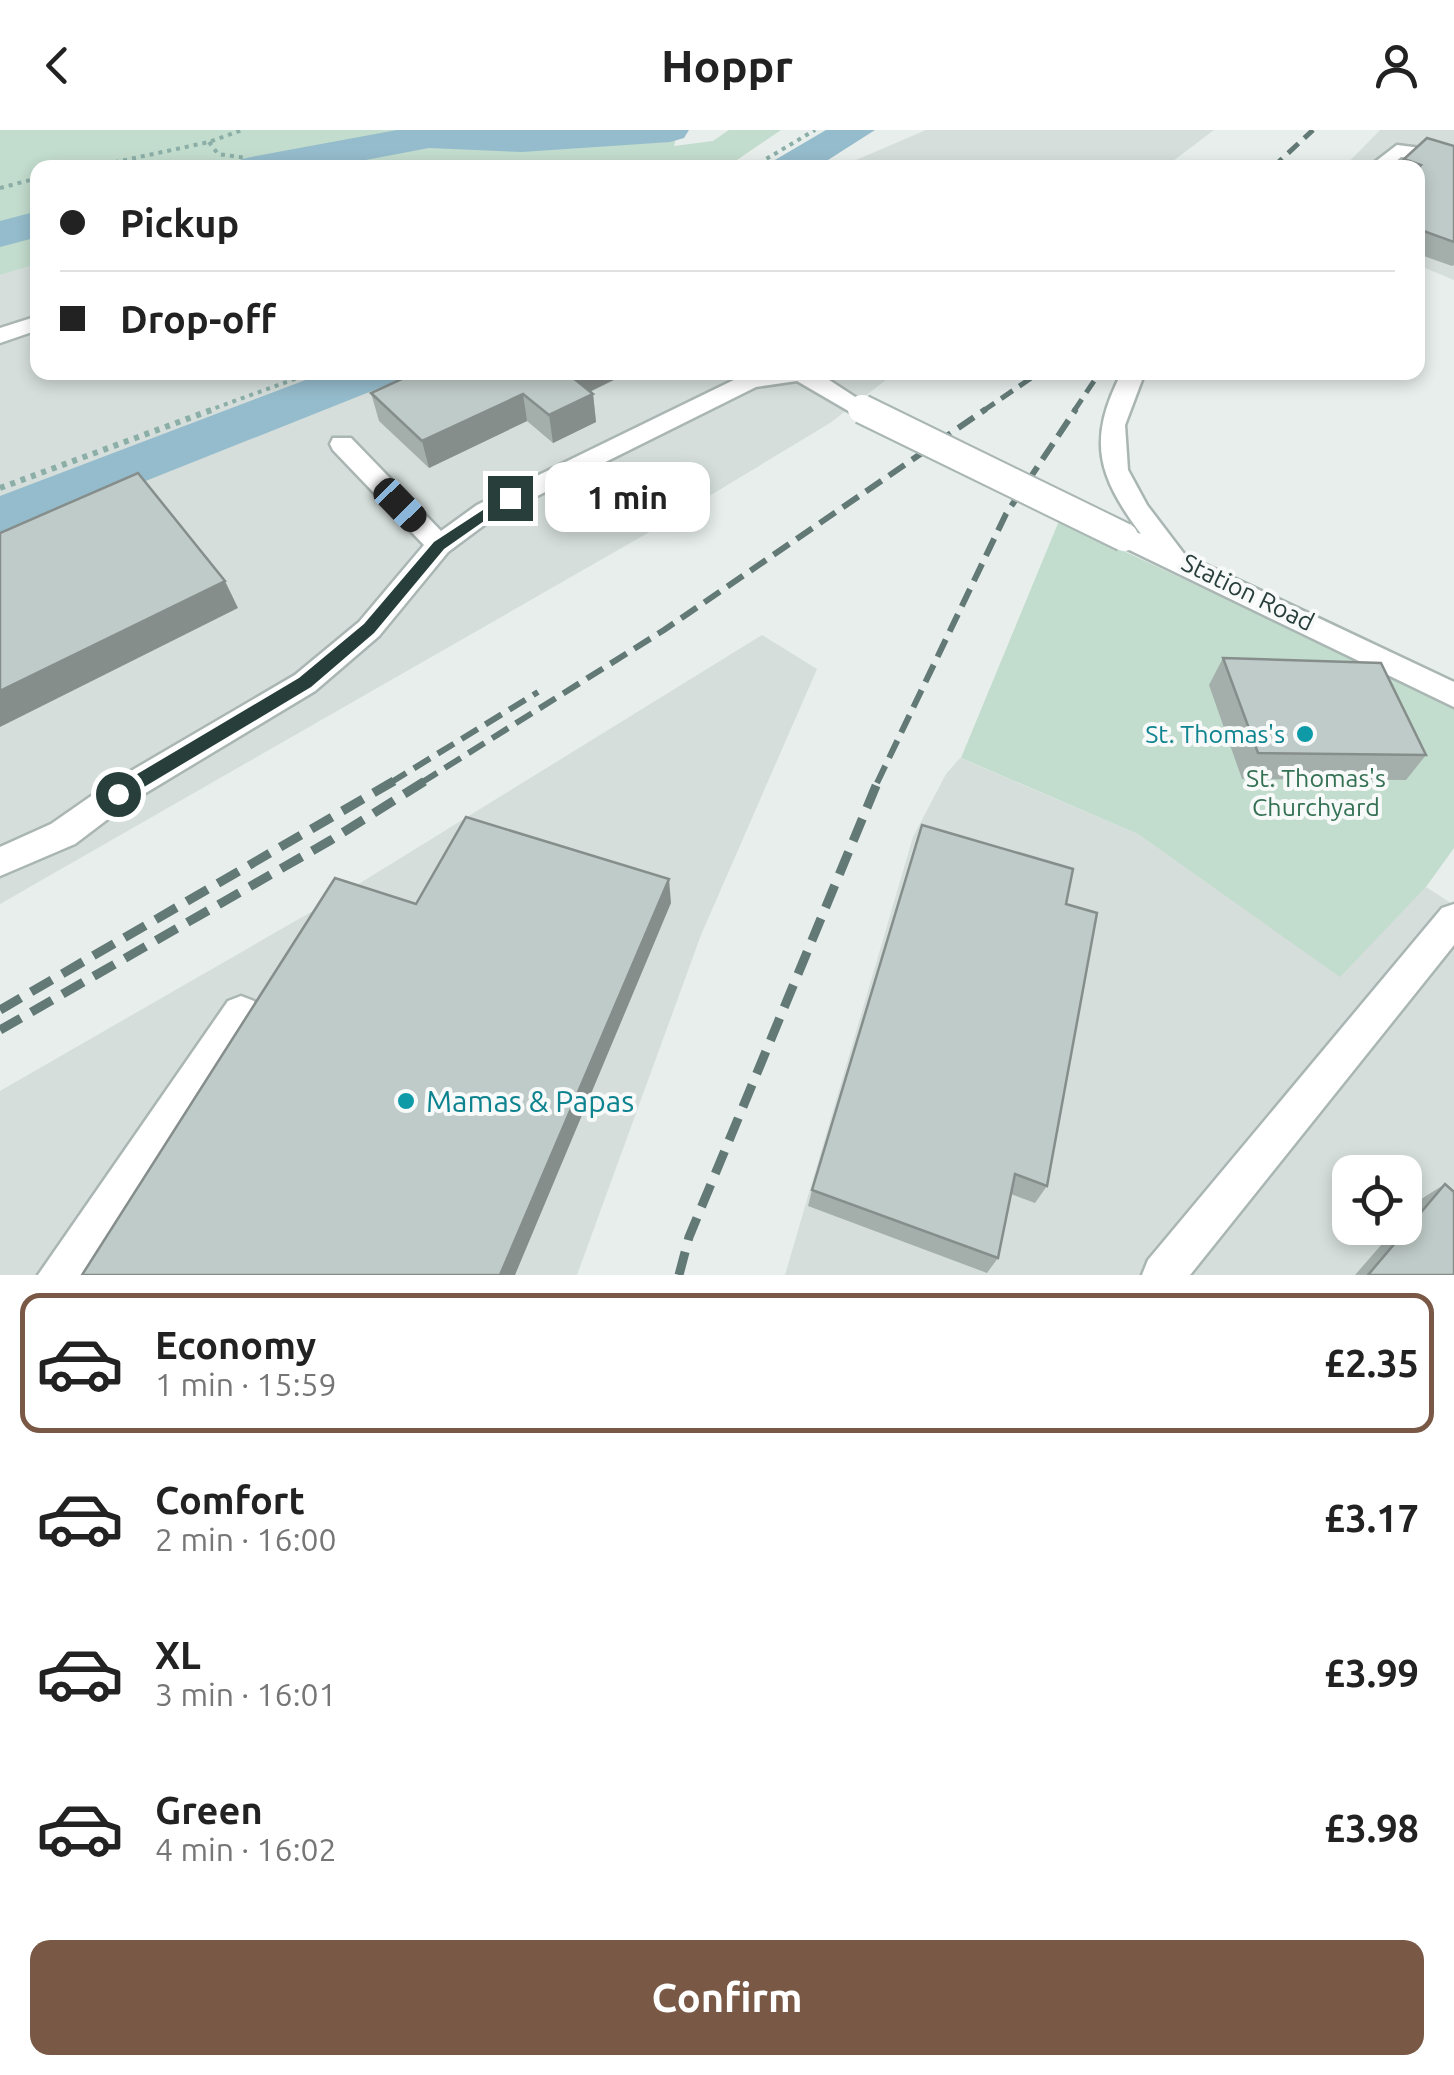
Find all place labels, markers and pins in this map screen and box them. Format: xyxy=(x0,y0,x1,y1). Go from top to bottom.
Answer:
place label: St. Thomas's xyxy=(1145,720,1285,748)
marker: St. Thomas's xyxy=(1294,723,1316,745)
place label: Mamas & Papas xyxy=(426,1084,634,1118)
marker: Mamas & Papas xyxy=(395,1090,417,1112)

